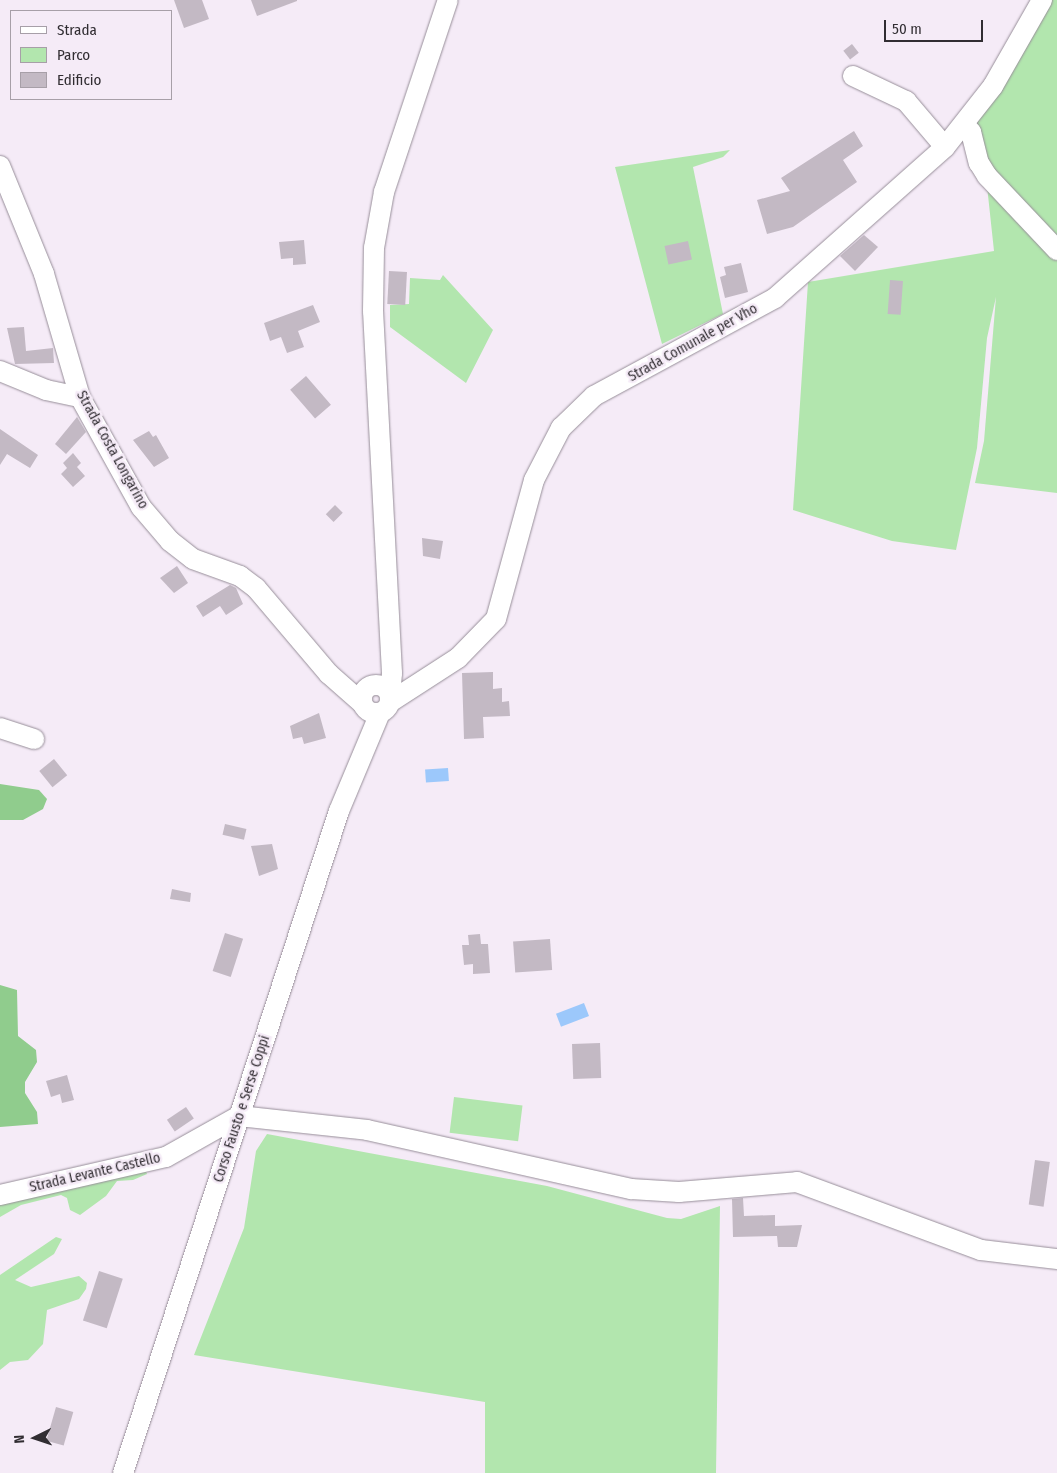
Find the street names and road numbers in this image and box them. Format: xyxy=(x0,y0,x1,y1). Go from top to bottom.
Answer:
street label: Strada Comunale per Vho xyxy=(625,300,761,386)
street label: Strada Costa Longarino xyxy=(73,388,151,512)
street label: Corso Fausto e Serse Coppi xyxy=(210,1033,274,1185)
street label: Strada Levante Castello xyxy=(28,1150,162,1196)

